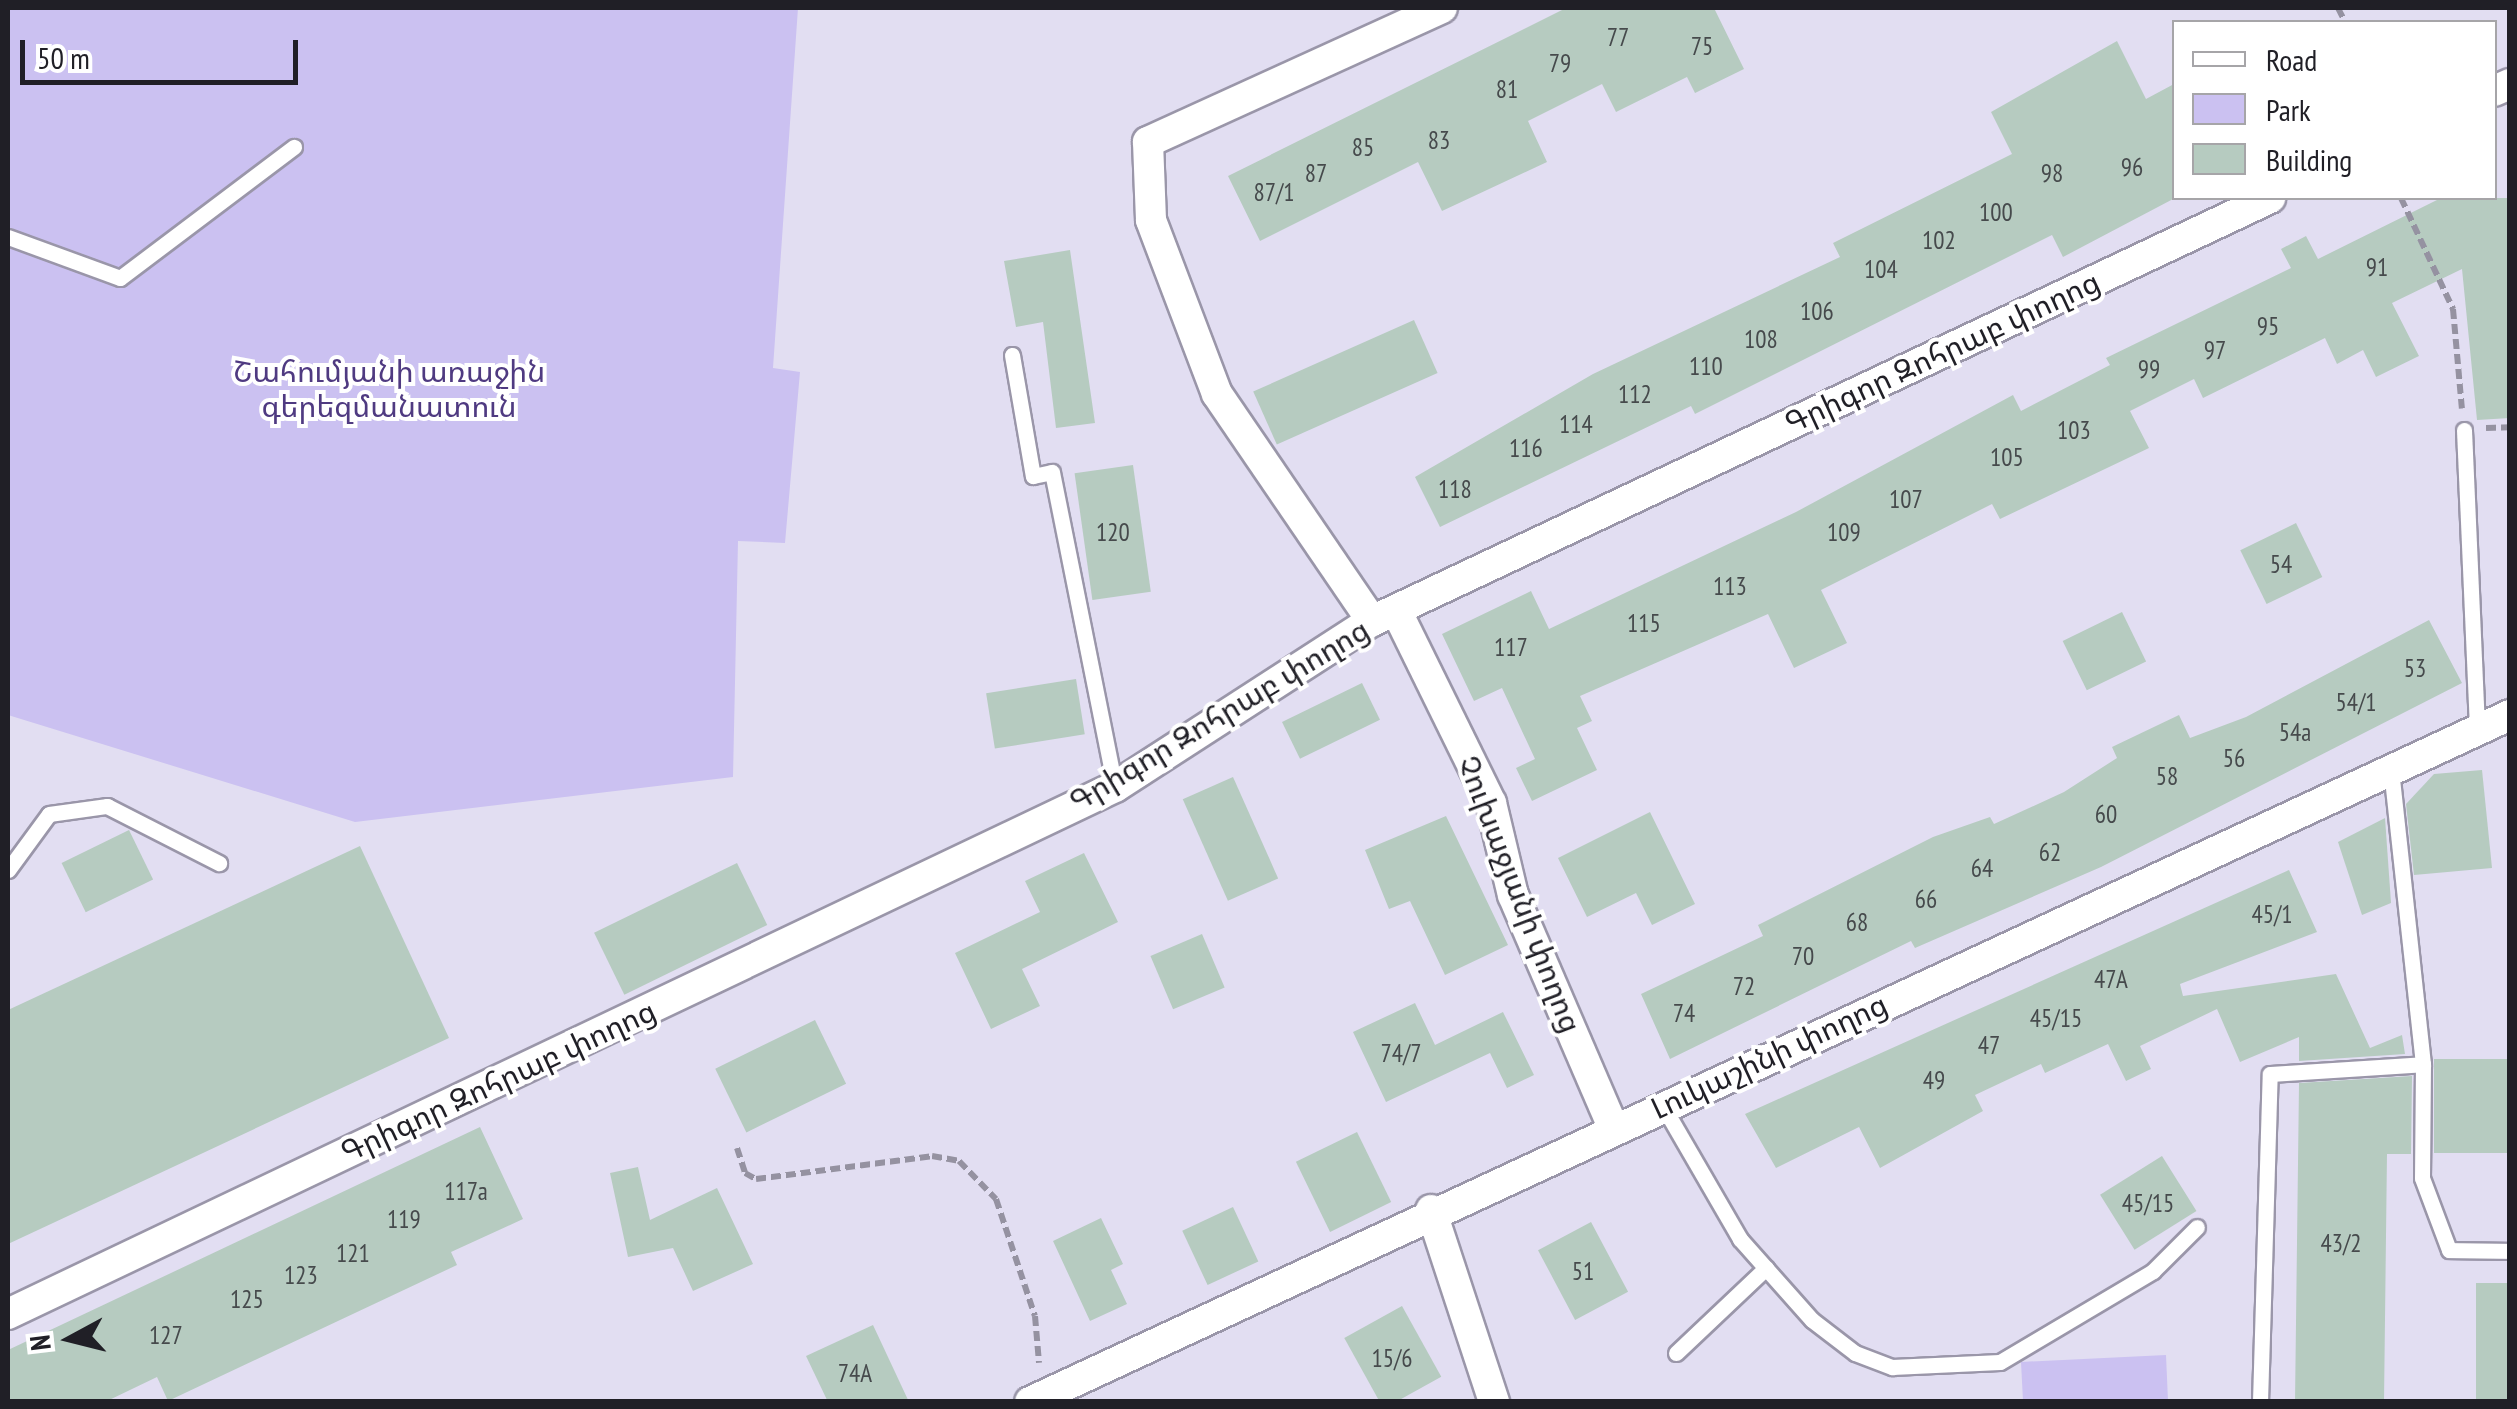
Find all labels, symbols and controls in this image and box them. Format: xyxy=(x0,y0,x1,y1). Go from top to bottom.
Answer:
scale bar xyxy=(25,20,302,82)
legend xyxy=(2172,20,2497,200)
house number: 77 xyxy=(1607,22,1629,52)
house number: 75 xyxy=(1691,31,1713,61)
text: 50 m xyxy=(37,38,90,77)
text: Road xyxy=(2266,40,2317,79)
house number: 79 xyxy=(1549,48,1571,78)
house number: 81 xyxy=(1496,74,1518,104)
text: Park xyxy=(2266,90,2311,129)
house number: 83 xyxy=(1428,125,1450,155)
house number: 85 xyxy=(1352,132,1374,162)
text: Building xyxy=(2266,140,2352,179)
house number: 96 xyxy=(2121,152,2143,182)
house number: 87 xyxy=(1305,158,1327,188)
house number: 98 xyxy=(2041,158,2063,188)
house number: 87/1 xyxy=(1253,177,1295,207)
house number: 100 xyxy=(1979,197,2013,227)
house number: 102 xyxy=(1922,225,1956,255)
house number: 91 xyxy=(2366,252,2388,282)
house number: 104 xyxy=(1864,254,1898,284)
street label: Գրիգոր Զոհրաբ փողոց xyxy=(1779,263,2105,441)
house number: 106 xyxy=(1800,296,1834,326)
house number: 95 xyxy=(2257,311,2279,341)
house number: 108 xyxy=(1744,324,1778,354)
house number: 97 xyxy=(2204,335,2226,365)
house number: 110 xyxy=(1689,351,1723,381)
park label: Շահումյանի առաջին գերեզմանատուն xyxy=(233,353,545,424)
house number: 99 xyxy=(2138,354,2160,384)
house number: 112 xyxy=(1618,379,1652,409)
house number: 114 xyxy=(1559,409,1593,439)
house number: 103 xyxy=(2057,415,2091,445)
house number: 116 xyxy=(1509,433,1543,463)
house number: 105 xyxy=(1990,442,2024,472)
house number: 118 xyxy=(1438,474,1472,504)
house number: 107 xyxy=(1889,484,1923,514)
house number: 120 xyxy=(1096,517,1130,547)
house number: 109 xyxy=(1827,517,1861,547)
house number: 54 xyxy=(2270,549,2292,579)
house number: 113 xyxy=(1713,571,1747,601)
house number: 115 xyxy=(1627,608,1661,638)
street label: Գրիգոր Զոհրաբ փողոց xyxy=(1063,611,1375,819)
house number: 117 xyxy=(1494,632,1528,662)
house number: 53 xyxy=(2404,653,2426,683)
house number: 54/1 xyxy=(2335,687,2377,717)
house number: 54a xyxy=(2279,717,2311,747)
house number: 56 xyxy=(2223,743,2245,773)
street label: Չուխաջյանի փողոց xyxy=(1451,750,1589,1038)
house number: 58 xyxy=(2156,761,2178,791)
house number: 60 xyxy=(2095,799,2117,829)
house number: 62 xyxy=(2039,837,2061,867)
house number: 64 xyxy=(1971,853,1993,883)
house number: 66 xyxy=(1915,884,1937,914)
house number: 45/1 xyxy=(2251,899,2293,929)
house number: 68 xyxy=(1846,907,1868,937)
house number: 70 xyxy=(1792,941,1814,971)
house number: 47A xyxy=(2094,964,2128,994)
house number: 72 xyxy=(1733,971,1755,1001)
street label: Լուկաշինի փողոց xyxy=(1645,985,1893,1127)
street label: Գրիգոր Զոհրաբ փողոց xyxy=(335,992,661,1170)
house number: 74 xyxy=(1673,998,1695,1028)
house number: 45/15 xyxy=(2030,1003,2082,1033)
house number: 47 xyxy=(1978,1030,2000,1060)
house number: 74/7 xyxy=(1380,1038,1422,1068)
house number: 49 xyxy=(1923,1065,1945,1095)
house number: 117a xyxy=(444,1176,488,1206)
house number: 45/15 xyxy=(2122,1188,2174,1218)
house number: 119 xyxy=(387,1204,421,1234)
house number: 43/2 xyxy=(2320,1228,2362,1258)
house number: 121 xyxy=(336,1238,370,1268)
house number: 51 xyxy=(1572,1256,1594,1286)
house number: 123 xyxy=(284,1260,318,1290)
house number: 125 xyxy=(230,1284,264,1314)
north arrow xyxy=(20,1289,120,1389)
house number: 127 xyxy=(149,1320,183,1350)
text: N xyxy=(20,1333,59,1352)
house number: 15/6 xyxy=(1371,1343,1413,1373)
house number: 74А xyxy=(838,1358,872,1388)

